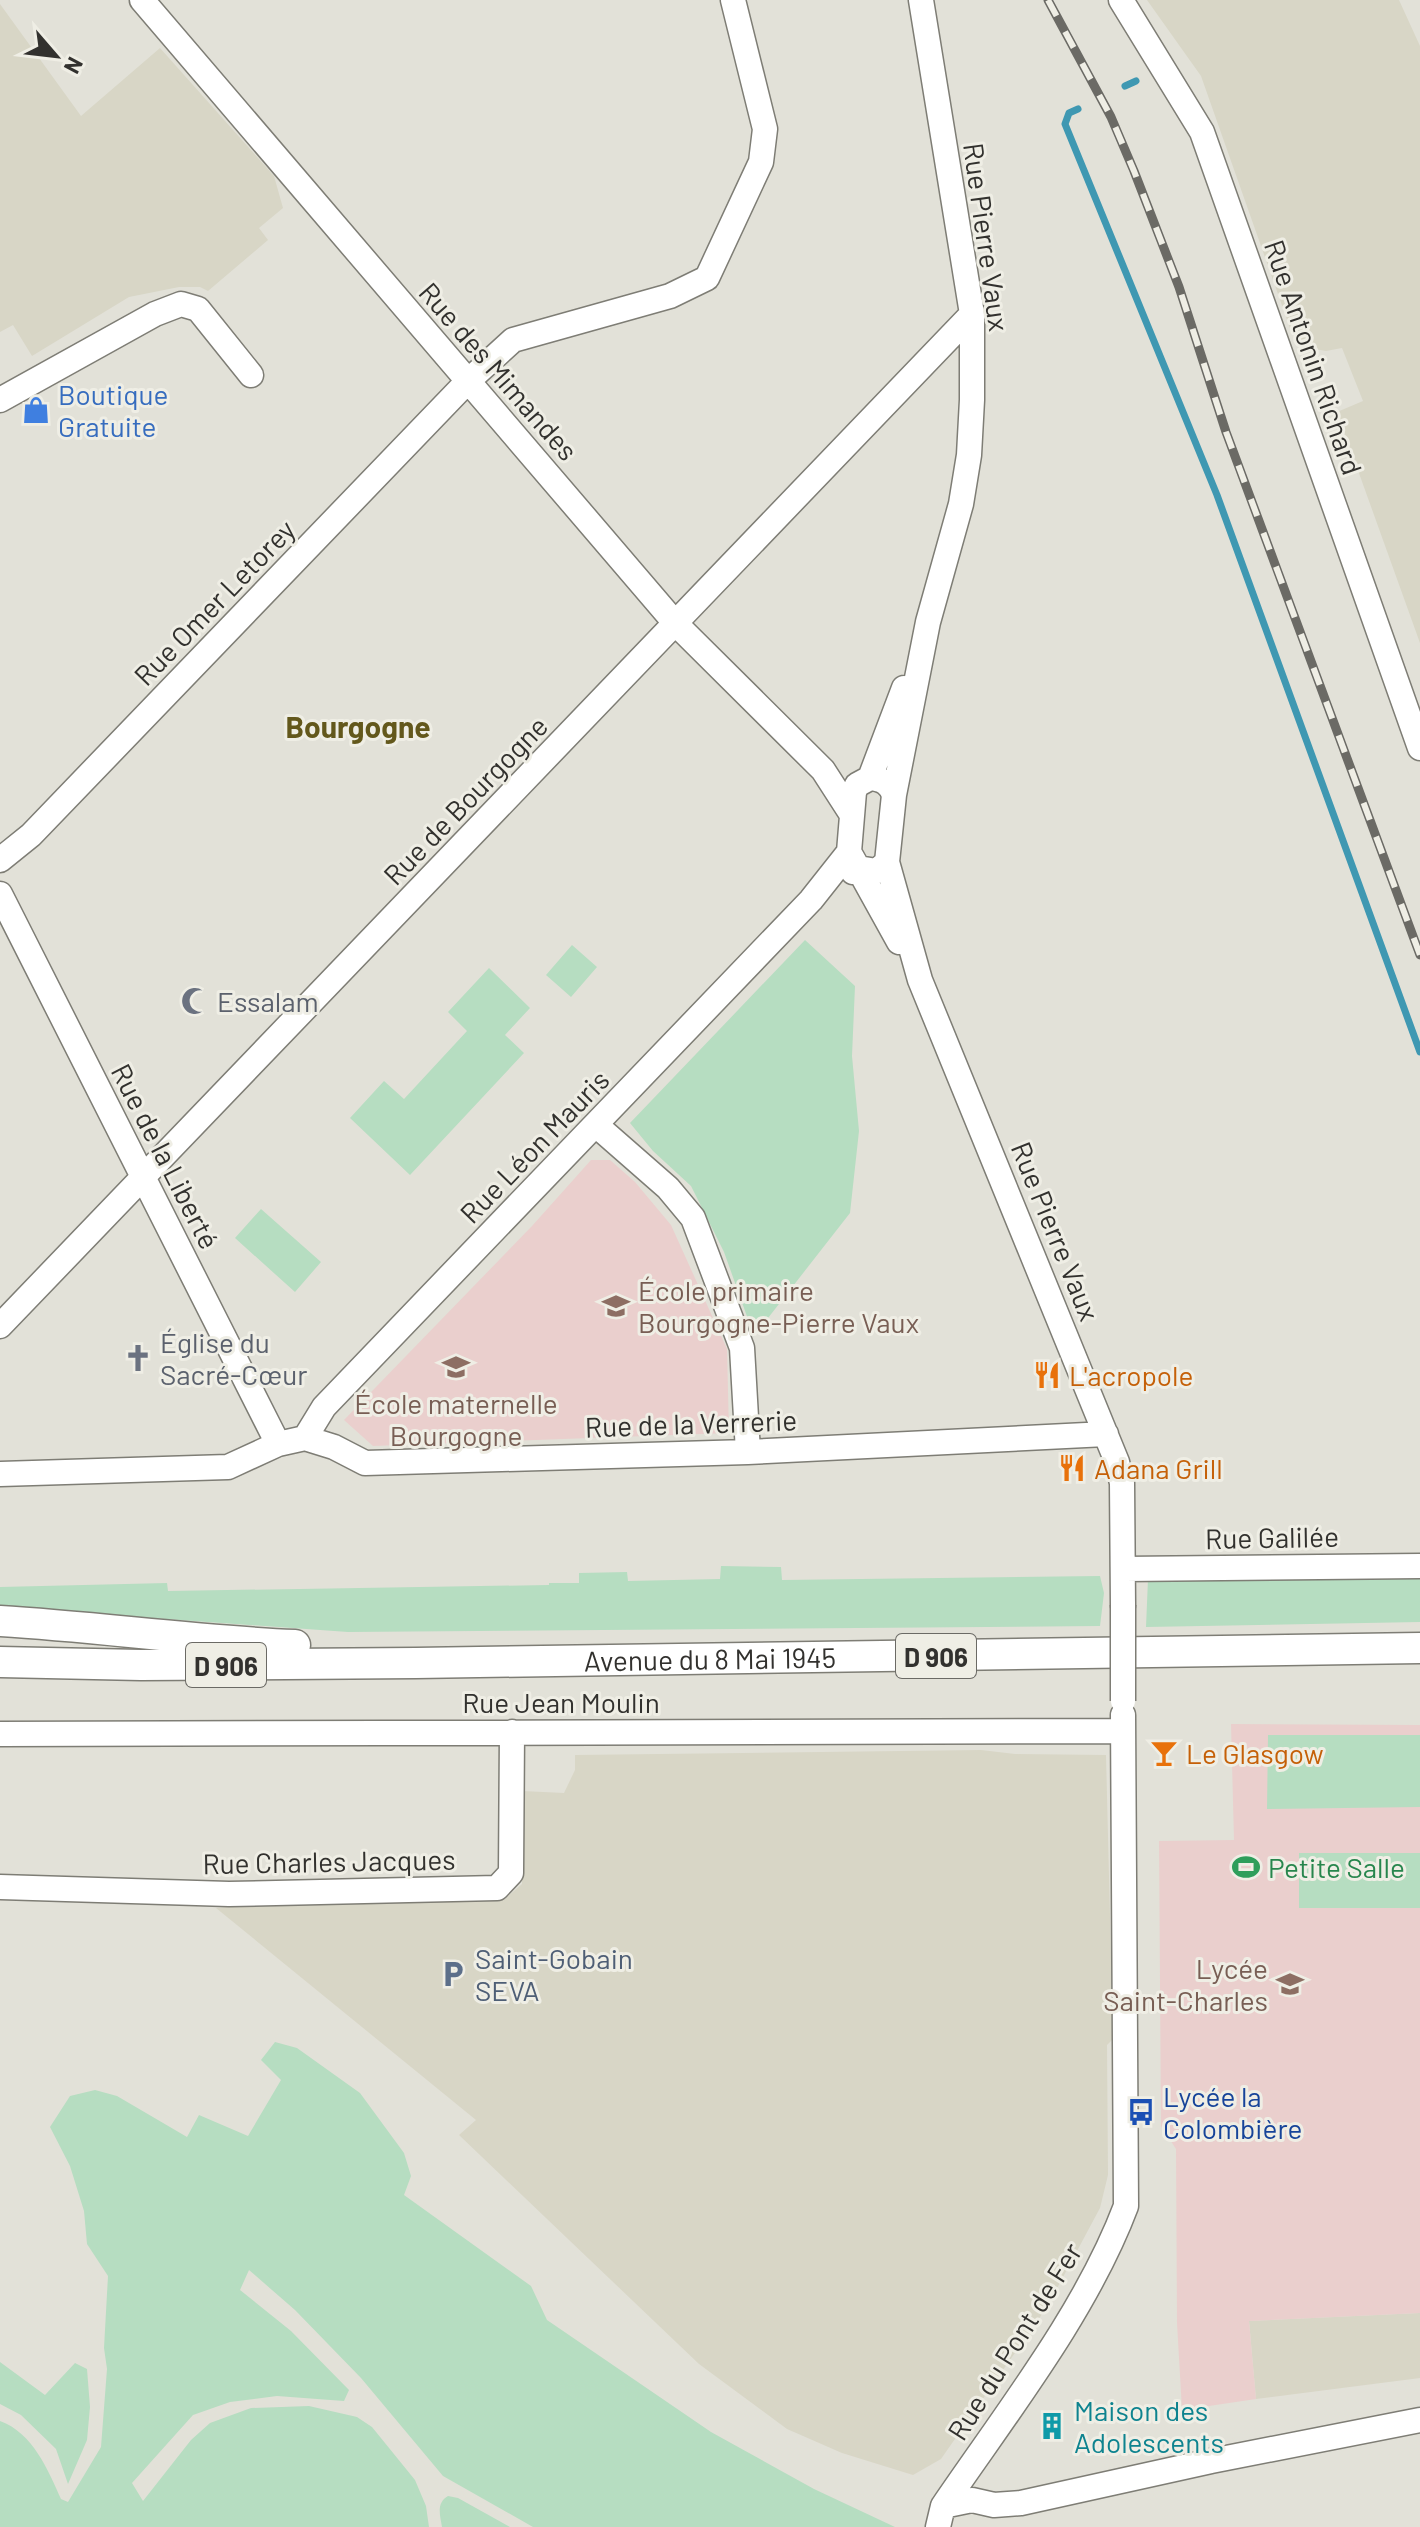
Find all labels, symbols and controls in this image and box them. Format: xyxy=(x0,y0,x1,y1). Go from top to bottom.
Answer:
north arrow xyxy=(16,16,96,96)
text: N xyxy=(60,53,89,78)
street label: Rue Pierre Vaux xyxy=(957,141,1017,333)
street label: Rue Antonin Richard xyxy=(1258,235,1370,479)
street label: Rue des Mimandes xyxy=(412,275,586,467)
place label: Boutique Gratuite xyxy=(58,377,169,443)
shop icon: Boutique Gratuite xyxy=(21,395,51,425)
street label: Rue Omer Letorey xyxy=(126,512,302,692)
district label: Bourgogne xyxy=(285,708,431,744)
street label: Rue de Bourgogne xyxy=(376,709,554,891)
place label: Essalam xyxy=(217,984,319,1018)
mosque icon: Essalam xyxy=(180,986,210,1016)
street label: Rue de la Liberté xyxy=(105,1058,227,1254)
street label: Rue Léon Mauris xyxy=(452,1062,616,1230)
street label: Rue Pierre Vaux xyxy=(1005,1137,1107,1325)
place label: École primaire Bourgogne-Pierre Vaux xyxy=(638,1273,919,1339)
school or university icon: École primaire Bourgogne-Pierre Vaux xyxy=(601,1291,631,1321)
place label: Église du Sacré-Cœur xyxy=(160,1325,307,1391)
church icon: Église du Sacré-Cœur xyxy=(123,1343,153,1373)
school or university icon: École maternelle Bourgogne xyxy=(441,1352,471,1382)
place label: L'acropole xyxy=(1069,1358,1193,1392)
restaurant icon: L'acropole xyxy=(1032,1360,1062,1390)
place label: École maternelle Bourgogne xyxy=(354,1386,558,1452)
street label: Rue de la Verrerie xyxy=(584,1402,798,1444)
place label: Adana Grill xyxy=(1094,1451,1223,1485)
restaurant icon: Adana Grill xyxy=(1057,1453,1087,1483)
street label: Rue Galilée xyxy=(1205,1519,1339,1555)
road number: D 906 xyxy=(896,1634,976,1678)
street label: Avenue du 8 Mai 1945 xyxy=(584,1640,836,1677)
road number: D 906 xyxy=(186,1643,266,1687)
street label: Rue Jean Moulin xyxy=(462,1685,660,1719)
place label: Le Glasgow xyxy=(1186,1736,1324,1770)
bar icon: Le Glasgow xyxy=(1149,1738,1179,1768)
street label: Rue Charles Jacques xyxy=(202,1842,456,1880)
place label: Petite Salle xyxy=(1268,1850,1405,1884)
sports icon: Petite Salle xyxy=(1231,1852,1261,1882)
place label: Saint-Gobain SEVA xyxy=(475,1941,633,2007)
place label: Lycée Saint-Charles xyxy=(1103,1951,1268,2017)
parking icon: Saint-Gobain SEVA xyxy=(438,1959,468,1989)
school or university icon: Lycée Saint-Charles xyxy=(1275,1969,1305,1999)
place label: Lycée la Colombière xyxy=(1163,2079,1302,2145)
bus stop icon: Lycée la Colombière xyxy=(1126,2097,1156,2127)
street label: Rue du Pont de Fer xyxy=(940,2236,1088,2446)
place label: Maison des Adolescents xyxy=(1074,2393,1224,2459)
building icon: Maison des Adolescents xyxy=(1037,2411,1067,2441)

